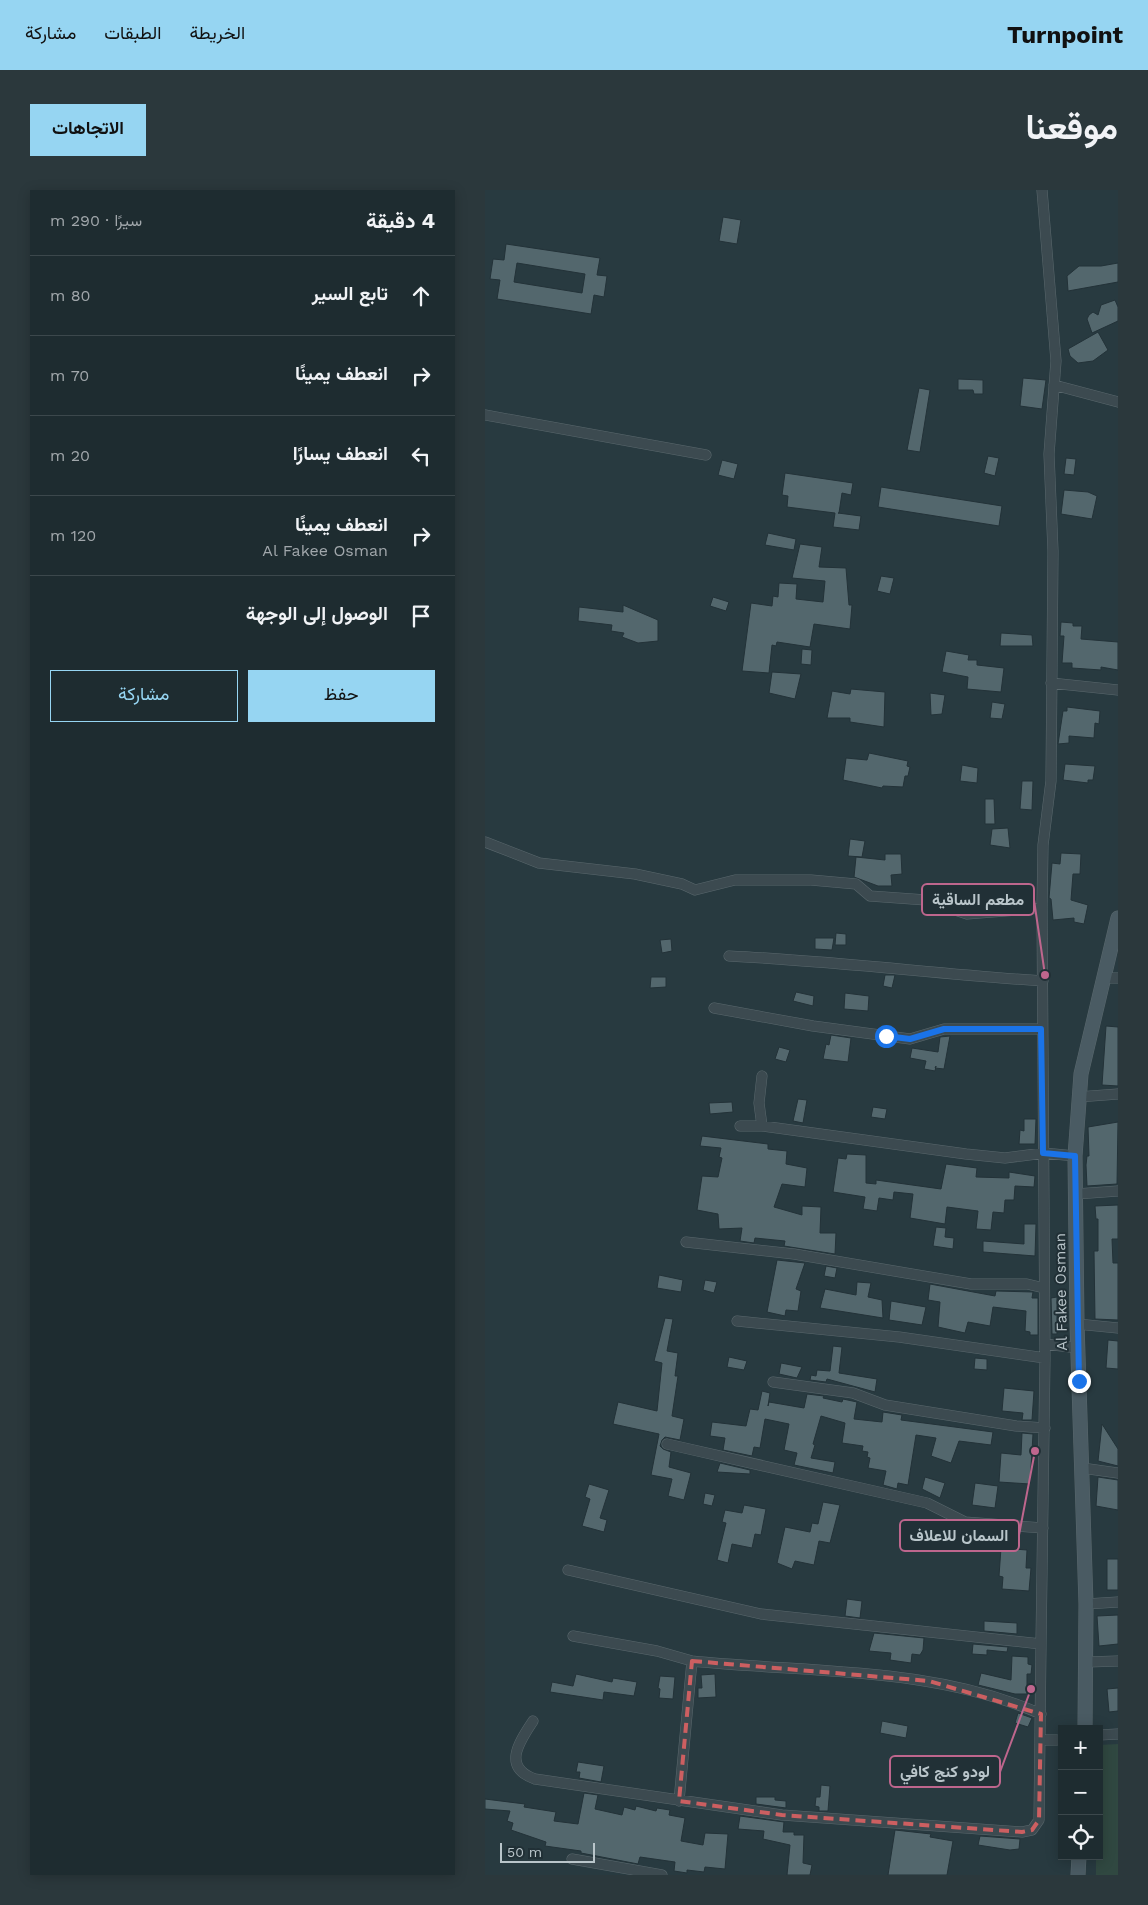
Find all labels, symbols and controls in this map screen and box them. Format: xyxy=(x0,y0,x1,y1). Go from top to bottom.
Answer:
text: Turnpoint xyxy=(1007,21,1123,49)
text: مشاركة xyxy=(25,22,76,43)
text: الطبقات xyxy=(104,22,161,43)
text: الخريطة xyxy=(189,22,245,43)
button: الاتجاهات xyxy=(30,104,146,156)
text: موقعنا xyxy=(1025,106,1118,148)
text: 4 دقيقة xyxy=(366,208,435,233)
text: سيرًا · 290 m xyxy=(50,211,142,230)
text: تابع السير xyxy=(312,282,388,305)
icon: ahead xyxy=(407,282,435,310)
text: 80 m xyxy=(50,286,91,305)
text: انعطف يمينًا xyxy=(295,362,388,385)
icon: right xyxy=(407,362,435,390)
text: 70 m xyxy=(50,366,89,385)
text: انعطف يسارًا xyxy=(293,442,388,465)
icon: left xyxy=(407,442,435,470)
text: 20 m xyxy=(50,446,90,465)
text: انعطف يمينًا xyxy=(295,513,388,536)
icon: right xyxy=(407,522,435,550)
text: 120 m xyxy=(50,526,96,545)
text: Al Fakee Osman xyxy=(262,541,388,560)
text: الوصول إلى الوجهة xyxy=(246,602,388,625)
icon: arrive xyxy=(407,602,435,630)
button: مشاركة xyxy=(50,670,238,722)
button: حفظ xyxy=(248,670,435,722)
callout: مطعم الساقية xyxy=(922,884,1034,915)
text: مطعم الساقية xyxy=(932,890,1024,910)
route start xyxy=(875,1025,898,1048)
street label: Al Fakee Osman xyxy=(1051,1233,1071,1351)
route end xyxy=(1068,1370,1091,1393)
callout: السمان للاعلاف xyxy=(900,1520,1019,1551)
text: السمان للاعلاف xyxy=(910,1526,1008,1545)
map controls xyxy=(1058,1725,1103,1860)
button: + xyxy=(1058,1725,1103,1770)
callout: لودو كنج كافي xyxy=(890,1756,1000,1787)
text: لودو كنج كافي xyxy=(900,1762,990,1785)
button: − xyxy=(1058,1770,1103,1815)
button: locate xyxy=(1058,1815,1103,1860)
scale bar xyxy=(500,1840,595,1863)
text: 50 m xyxy=(507,1844,542,1860)

